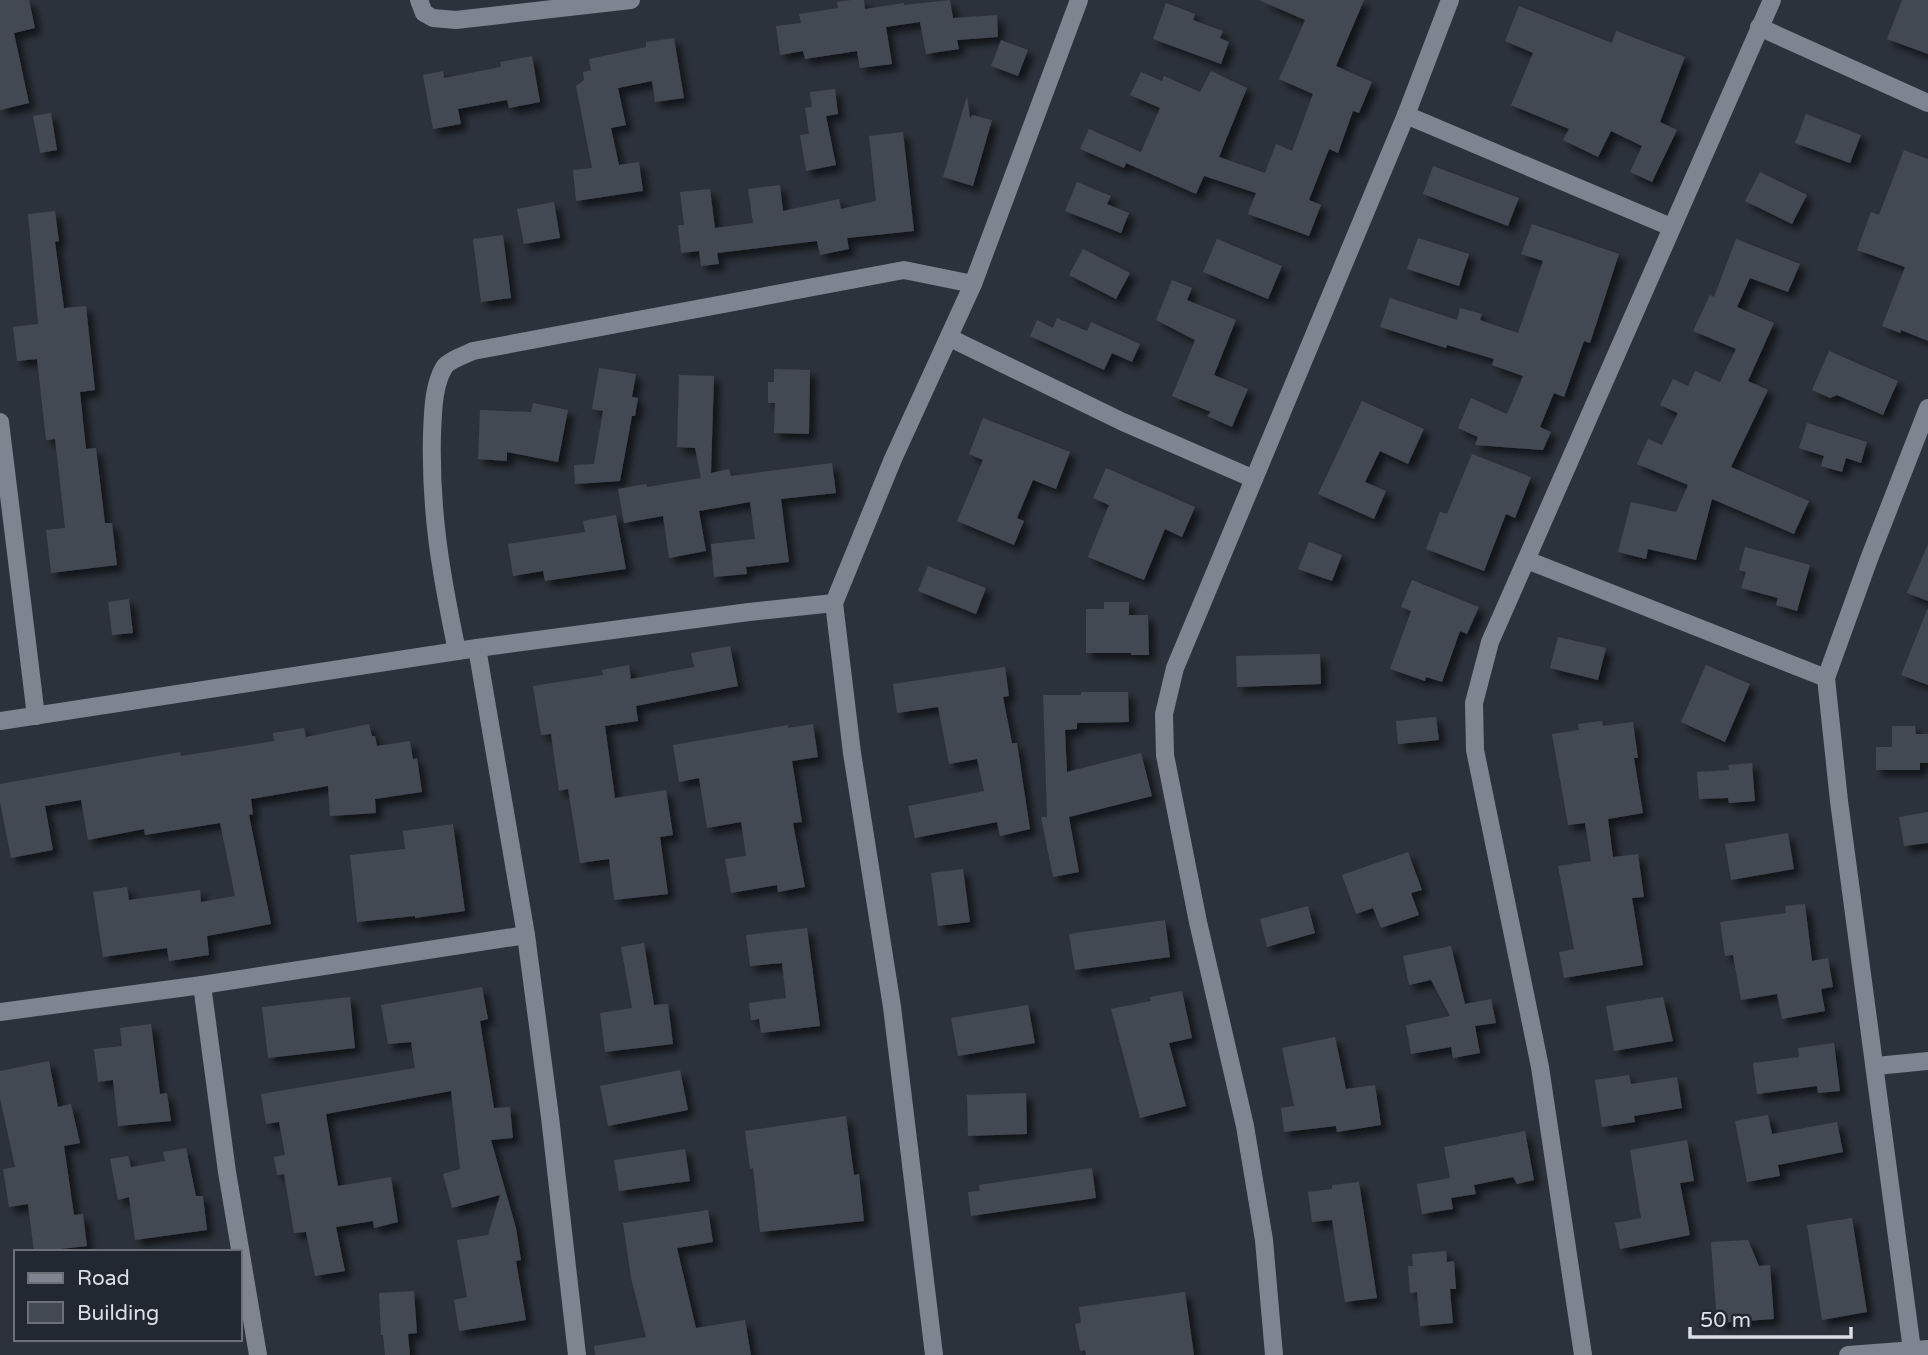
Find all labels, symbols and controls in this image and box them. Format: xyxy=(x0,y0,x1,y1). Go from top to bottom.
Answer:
legend xyxy=(14,1250,242,1341)
text: Road xyxy=(77,1266,130,1291)
scale bar xyxy=(1690,1296,1851,1340)
text: Building xyxy=(77,1301,159,1326)
text: 50 m xyxy=(1700,1308,1751,1333)

